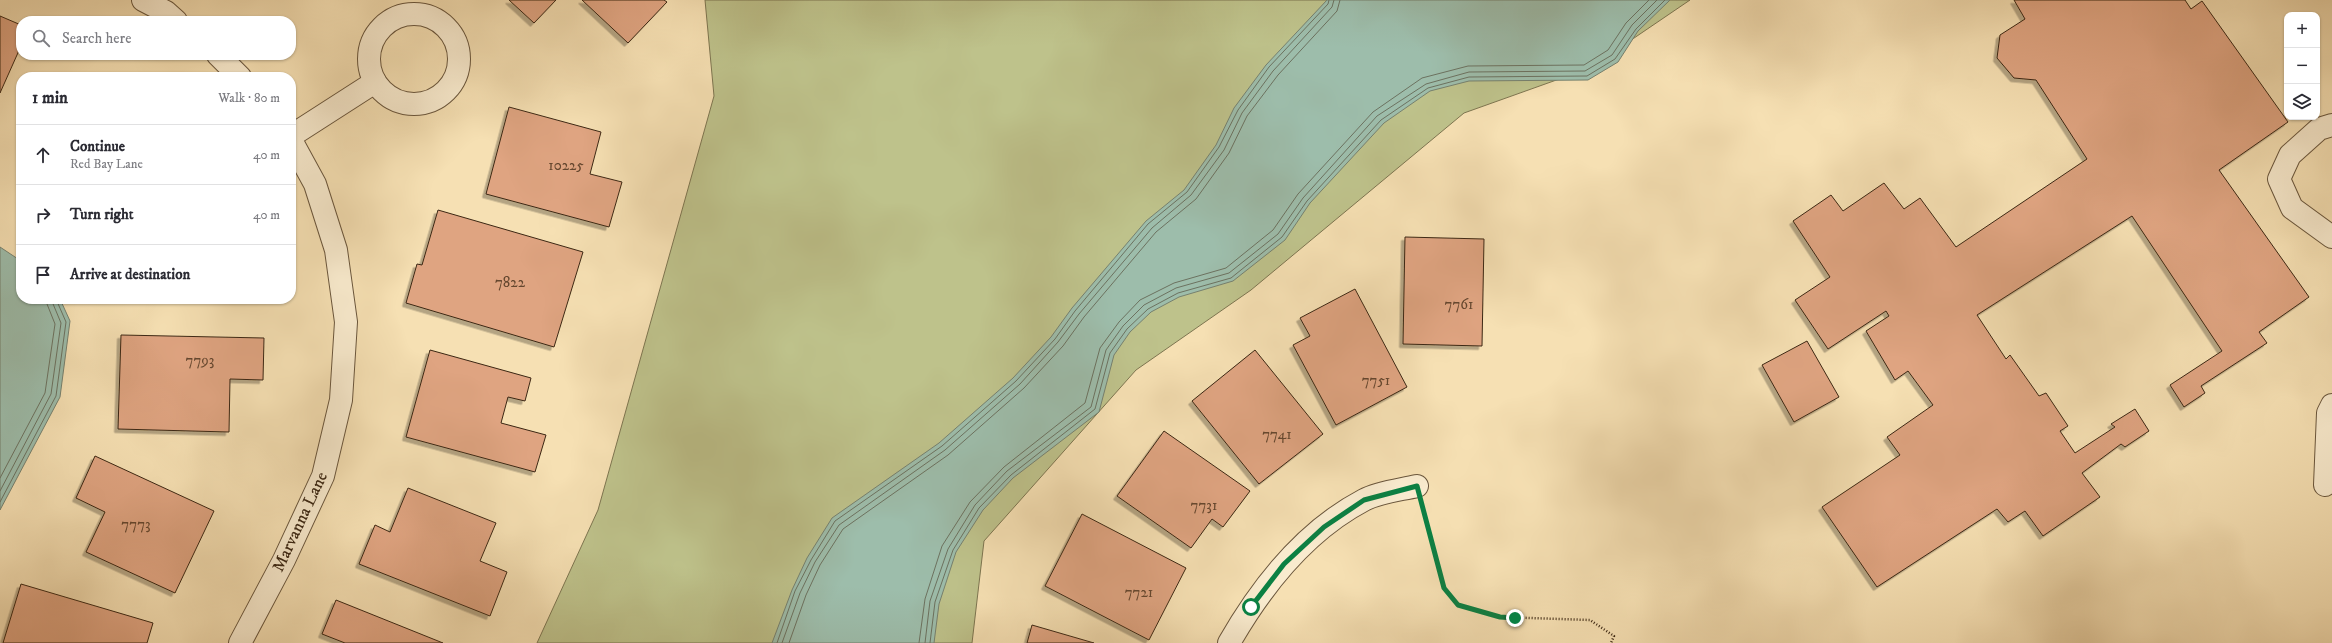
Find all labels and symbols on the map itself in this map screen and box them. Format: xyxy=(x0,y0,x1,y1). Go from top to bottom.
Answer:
house number: 10225 xyxy=(548,156,584,175)
house number: 7822 xyxy=(495,273,526,292)
house number: 7761 xyxy=(1445,295,1474,314)
house number: 7793 xyxy=(186,351,214,370)
house number: 7751 xyxy=(1362,371,1390,390)
house number: 7741 xyxy=(1262,425,1292,444)
street label: Marvanna Lane xyxy=(267,468,333,576)
house number: 7731 xyxy=(1191,496,1217,515)
house number: 7773 xyxy=(121,515,151,534)
house number: 7721 xyxy=(1125,583,1153,602)
route start xyxy=(1242,598,1260,616)
route end xyxy=(1506,609,1524,627)

